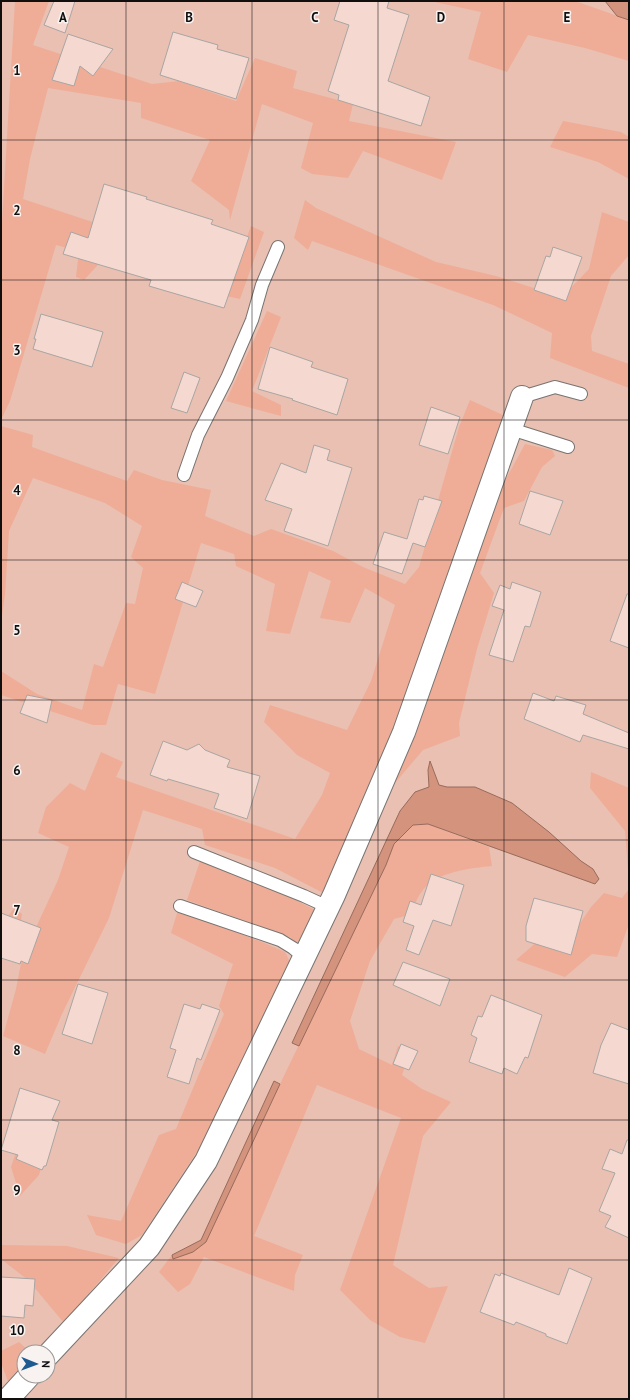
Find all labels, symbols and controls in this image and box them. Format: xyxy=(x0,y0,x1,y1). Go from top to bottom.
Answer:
text: A xyxy=(59,9,67,26)
text: B xyxy=(185,9,193,26)
text: C xyxy=(311,9,319,26)
text: D xyxy=(437,9,445,26)
text: E xyxy=(564,9,571,26)
text: 1 xyxy=(13,62,21,79)
text: 2 xyxy=(13,202,21,219)
text: 3 xyxy=(13,342,21,359)
text: 4 xyxy=(13,482,21,499)
text: 5 xyxy=(13,622,21,639)
text: 6 xyxy=(13,762,21,779)
text: 7 xyxy=(13,902,21,919)
text: 8 xyxy=(13,1042,21,1059)
text: 9 xyxy=(13,1182,21,1199)
text: 10 xyxy=(10,1322,24,1339)
north arrow xyxy=(16,1344,56,1384)
text: N xyxy=(39,1360,53,1368)

